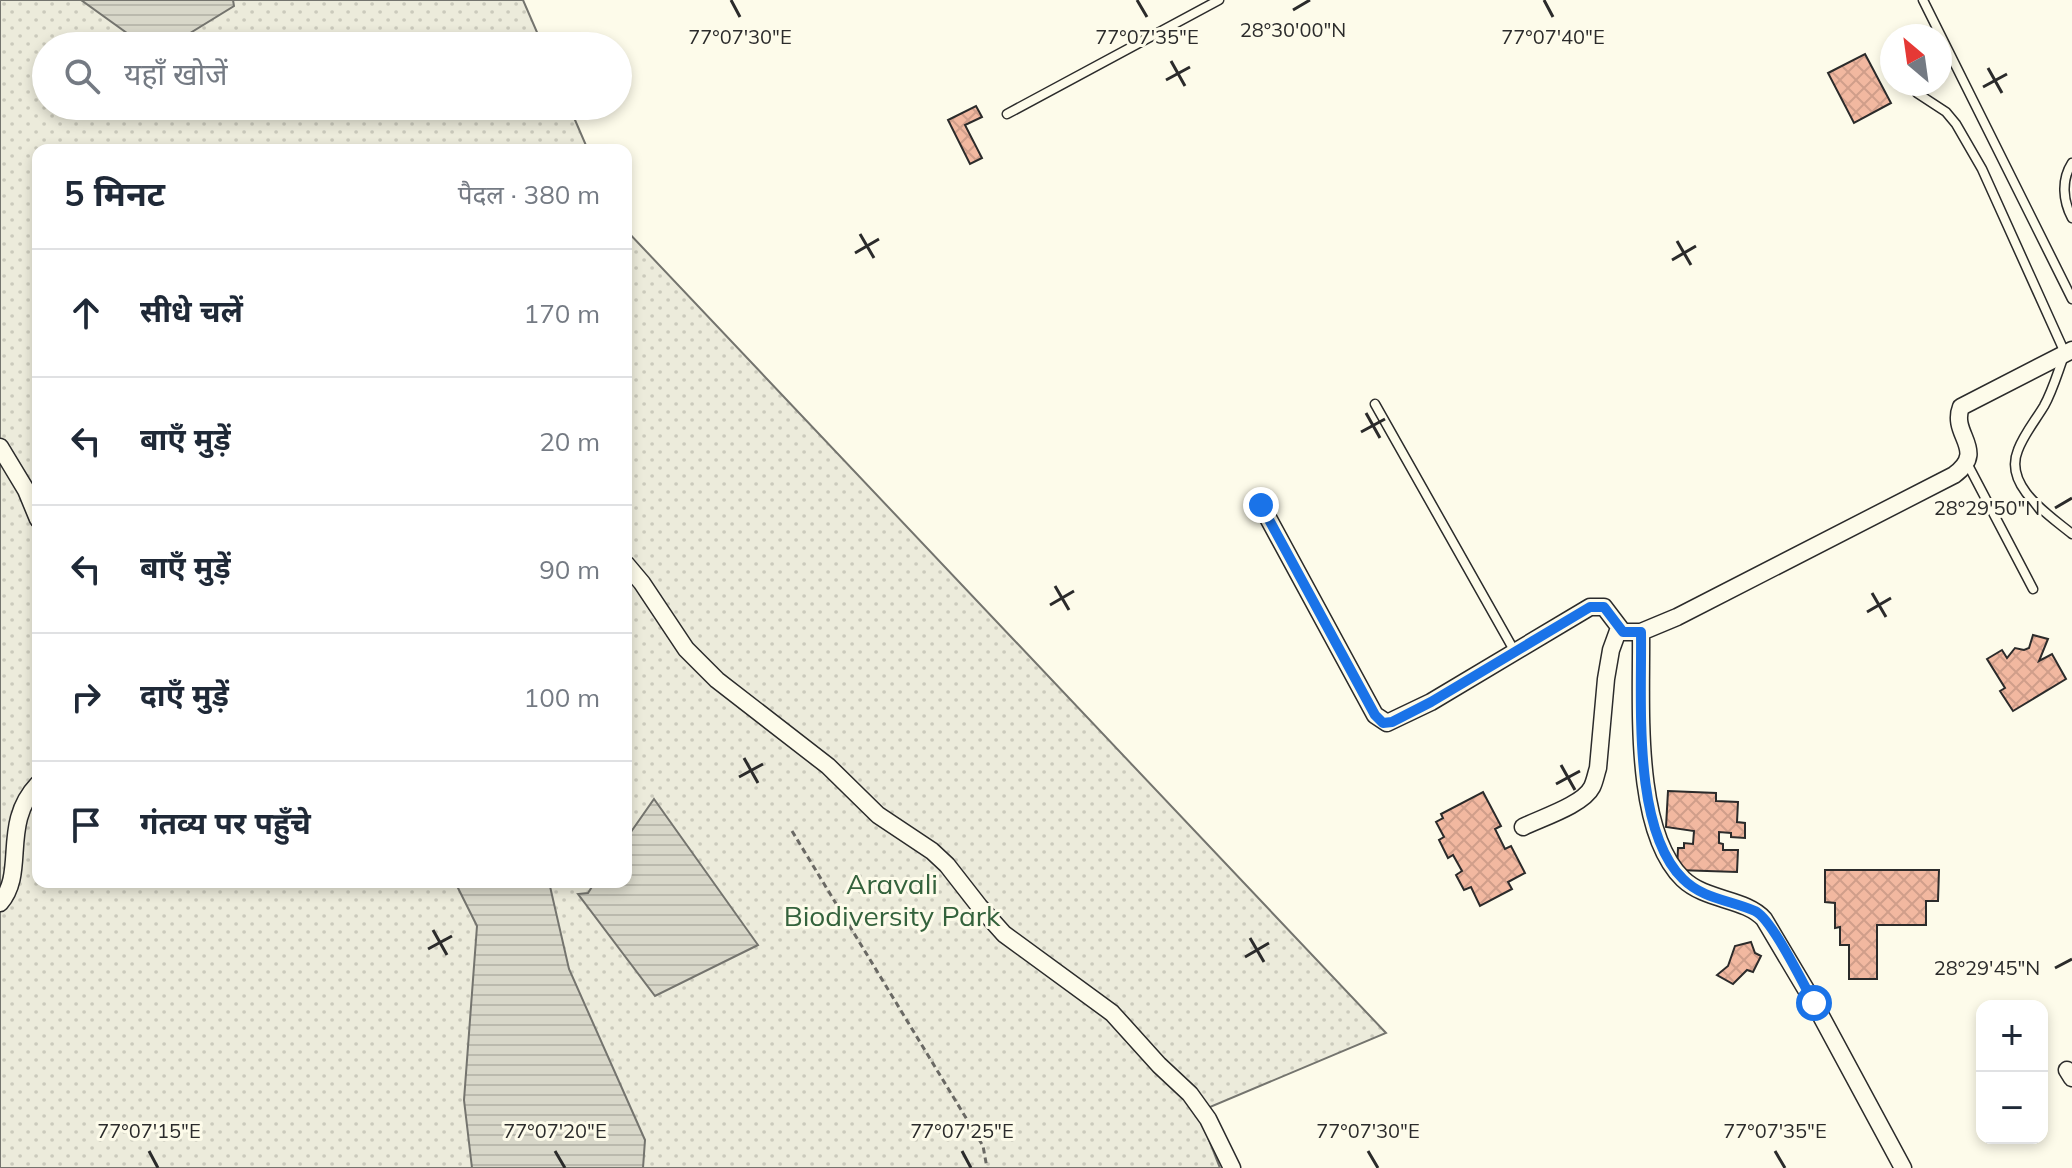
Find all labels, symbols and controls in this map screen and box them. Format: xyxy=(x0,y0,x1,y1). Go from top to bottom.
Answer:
text: 28°30'00"N xyxy=(1240,17,1346,42)
text: 77°07'30"E xyxy=(688,24,792,49)
text: 77°07'35"E xyxy=(1095,24,1199,49)
text: 77°07'40"E xyxy=(1501,24,1605,49)
north arrow xyxy=(1880,24,1952,96)
search box xyxy=(32,32,632,120)
icon: search xyxy=(60,54,104,98)
text: यहाँ खोजें xyxy=(124,55,228,93)
text: 5 मिनट xyxy=(64,172,165,215)
text: पैदल · 380 m xyxy=(458,178,600,211)
icon: ahead xyxy=(64,291,108,335)
text: सीधे चलें xyxy=(140,292,243,330)
text: 170 m xyxy=(524,297,600,330)
icon: left xyxy=(64,419,108,463)
text: बाएँ मुड़ें xyxy=(140,420,230,458)
text: 20 m xyxy=(539,425,600,458)
route end xyxy=(1243,487,1279,523)
text: 28°29'50"N xyxy=(1934,495,2040,520)
icon: left xyxy=(64,547,108,591)
text: बाएँ मुड़ें xyxy=(140,548,230,586)
text: 90 m xyxy=(539,553,600,586)
icon: right xyxy=(64,675,108,719)
text: दाएँ मुड़ें xyxy=(140,676,229,714)
text: 100 m xyxy=(524,681,600,714)
icon: arrive xyxy=(64,803,108,847)
text: गंतव्य पर पहुँचे xyxy=(140,804,311,842)
park label: Aravali Biodiversity Park xyxy=(784,866,1001,933)
text: 28°29'45"N xyxy=(1934,955,2040,980)
route start xyxy=(1796,985,1832,1021)
map controls xyxy=(1976,1000,2048,1144)
button: + xyxy=(1976,1000,2048,1072)
button: − xyxy=(1976,1072,2048,1144)
text: 77°07'15"E xyxy=(97,1118,201,1143)
text: 77°07'20"E xyxy=(503,1118,607,1143)
text: 77°07'25"E xyxy=(910,1118,1014,1143)
text: 77°07'30"E xyxy=(1316,1118,1420,1143)
text: 77°07'35"E xyxy=(1723,1118,1827,1143)

